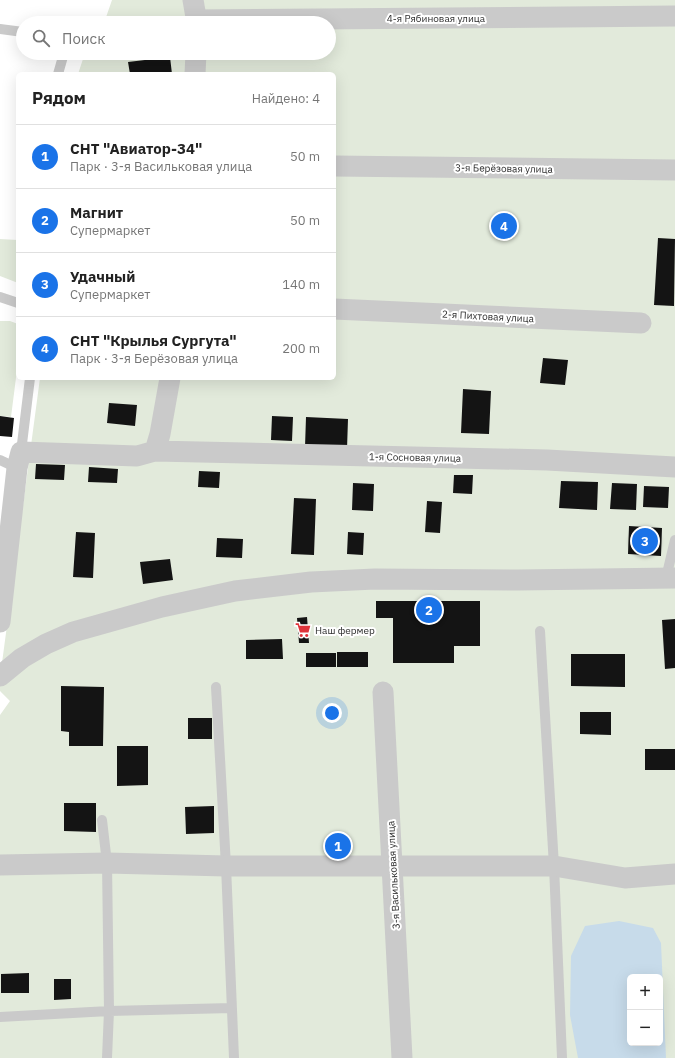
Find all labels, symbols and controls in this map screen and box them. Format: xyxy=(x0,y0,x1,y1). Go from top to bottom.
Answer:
street label: 4-я Рябиновая улица xyxy=(387,12,486,25)
search box xyxy=(16,16,336,60)
icon: search xyxy=(30,27,52,49)
text: Поиск xyxy=(62,29,105,48)
text: Рядом xyxy=(32,87,86,109)
text: Найдено: 4 xyxy=(252,90,320,107)
text: СНТ "Авиатор-34" xyxy=(70,139,202,158)
text: 1 xyxy=(41,148,49,165)
text: 50 m xyxy=(290,148,320,165)
text: Парк · 3-я Васильковая улица xyxy=(70,158,252,175)
street label: 3-я Берёзовая улица xyxy=(455,161,554,176)
text: Магнит xyxy=(70,203,123,222)
pin: 4 xyxy=(491,211,517,241)
text: 2 xyxy=(41,212,49,229)
text: 50 m xyxy=(290,212,320,229)
text: Супермаркет xyxy=(70,222,150,239)
text: Удачный xyxy=(70,267,135,286)
text: 3 xyxy=(41,276,49,293)
text: 140 m xyxy=(282,276,320,293)
text: Супермаркет xyxy=(70,286,150,303)
street label: 2-я Пихтовая улица xyxy=(442,308,535,325)
text: CНТ "Крылья Сургута" xyxy=(70,331,237,350)
text: 4 xyxy=(41,340,49,357)
text: 200 m xyxy=(282,340,320,357)
text: Парк · 3-я Берёзовая улица xyxy=(70,350,238,367)
street label: 1-я Сосновая улица xyxy=(369,450,462,465)
pin: 3 xyxy=(632,526,658,556)
pin: 2 xyxy=(416,595,442,625)
supermarket icon: Наш фермер xyxy=(294,621,312,639)
place label: Наш фермер xyxy=(315,624,375,637)
your location xyxy=(322,703,342,723)
street label: 3-я Васильковая улица xyxy=(384,820,403,930)
pin: 1 xyxy=(325,831,351,861)
map controls xyxy=(627,974,663,1046)
button: + xyxy=(627,974,663,1010)
button: − xyxy=(627,1010,663,1046)

